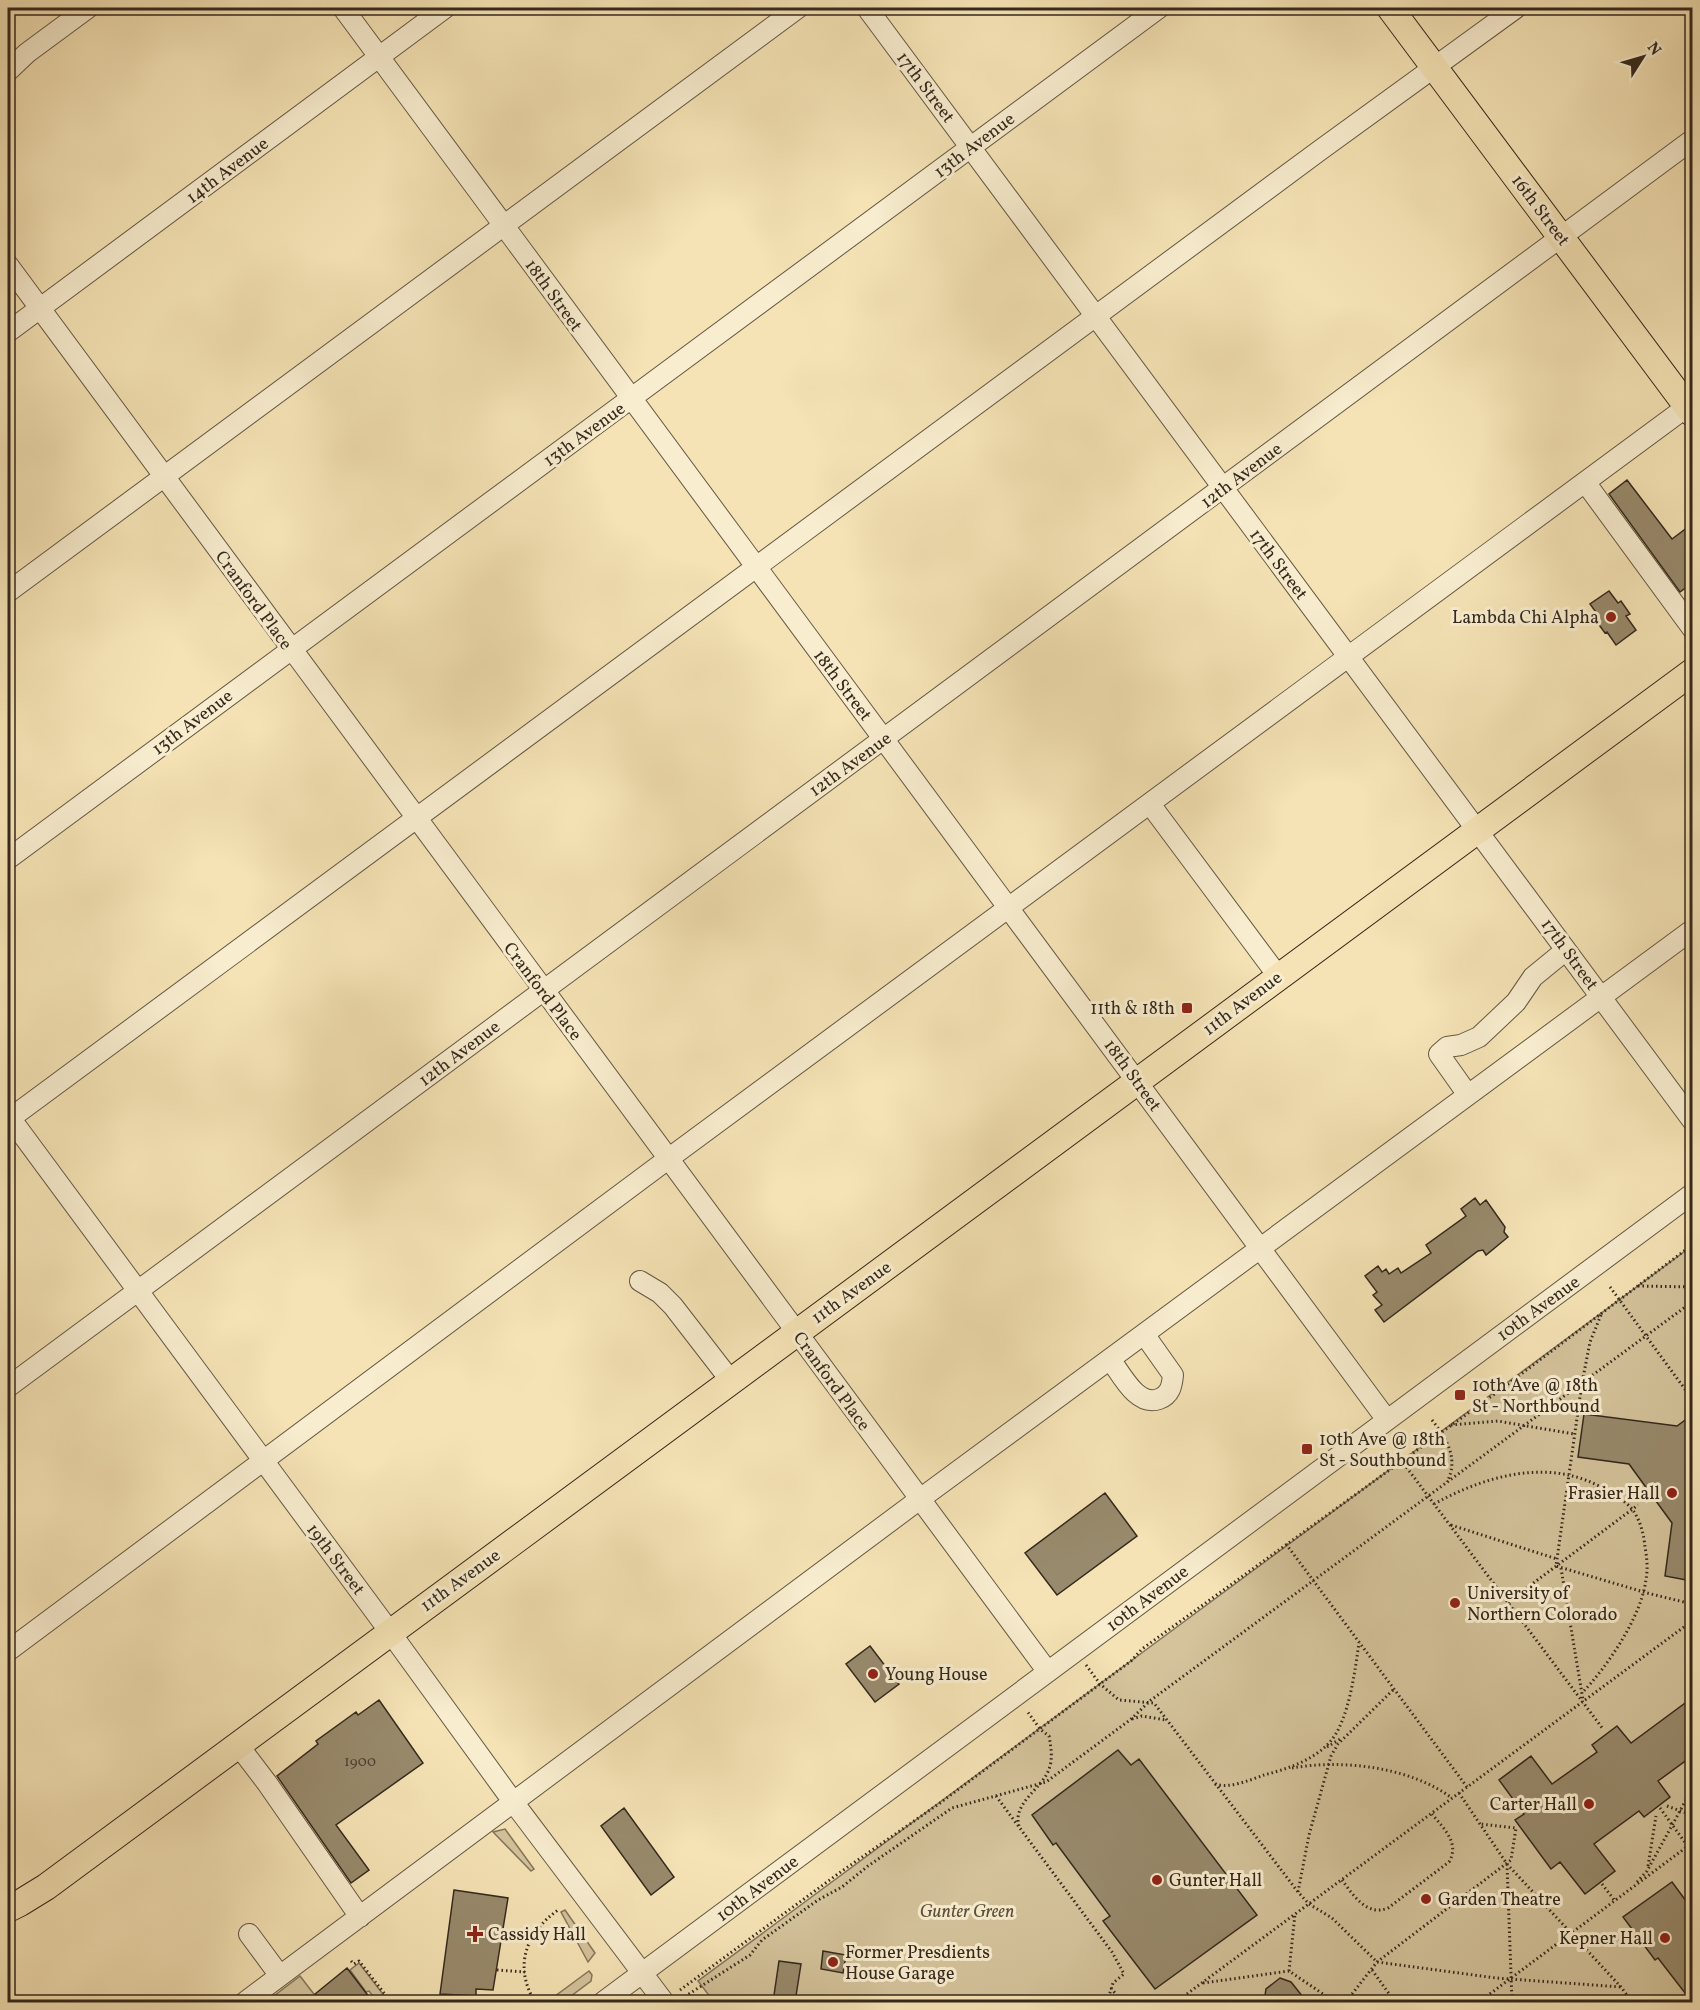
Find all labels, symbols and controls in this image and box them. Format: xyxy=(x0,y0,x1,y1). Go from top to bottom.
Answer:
north arrow xyxy=(1613,27,1673,87)
text: N xyxy=(1641,38,1666,61)
street label: 17th Street xyxy=(890,47,960,129)
street label: 13th Avenue xyxy=(929,107,1021,185)
street label: 14th Avenue xyxy=(182,132,274,210)
street label: 16th Street xyxy=(1505,170,1575,252)
street label: 18th Street xyxy=(518,255,588,337)
street label: 13th Avenue xyxy=(539,397,631,473)
street label: 12th Avenue xyxy=(1196,437,1288,515)
street label: 17th Street xyxy=(1243,524,1313,606)
street label: Cranford Place xyxy=(208,546,297,656)
place label: Lambda Chi Alpha xyxy=(1452,606,1599,631)
marker: Lambda Chi Alpha xyxy=(1604,610,1618,624)
street label: 18th Street xyxy=(807,645,877,727)
street label: 13th Avenue xyxy=(147,684,239,762)
street label: 12th Avenue xyxy=(805,727,897,804)
street label: 17th Street xyxy=(1534,914,1603,996)
street label: Cranford Place xyxy=(496,937,587,1046)
street label: 11th Avenue xyxy=(1198,966,1288,1042)
place label: 11th & 18th xyxy=(1090,997,1175,1022)
marker: 11th & 18th xyxy=(1180,1001,1194,1015)
street label: 12th Avenue xyxy=(414,1015,506,1093)
street label: 18th Street xyxy=(1097,1035,1167,1117)
street label: 11th Avenue xyxy=(807,1256,897,1331)
street label: 10th Avenue xyxy=(1492,1270,1586,1348)
street label: Cranford Place xyxy=(786,1327,875,1437)
place label: 10th Ave @ 18th St - Northbound xyxy=(1472,1374,1600,1420)
marker: 10th Ave @ 18th St - Northbound xyxy=(1453,1388,1467,1402)
place label: 10th Ave @ 18th St - Southbound xyxy=(1319,1428,1446,1474)
marker: 10th Ave @ 18th St - Southbound xyxy=(1300,1442,1314,1456)
place label: Frasier Hall xyxy=(1568,1482,1660,1507)
marker: Frasier Hall xyxy=(1665,1486,1679,1500)
street label: 19th Street xyxy=(299,1519,370,1601)
street label: 11th Avenue xyxy=(416,1544,506,1619)
street label: 10th Avenue xyxy=(1102,1560,1194,1638)
place label: University of Northern Colorado xyxy=(1467,1582,1617,1628)
marker: University of Northern Colorado xyxy=(1448,1596,1462,1610)
place label: Young House xyxy=(885,1663,988,1688)
marker: Young House xyxy=(866,1667,880,1681)
house number: 1900 xyxy=(344,1752,376,1773)
place label: Carter Hall xyxy=(1490,1793,1577,1818)
marker: Carter Hall xyxy=(1582,1797,1596,1811)
street label: 10th Avenue xyxy=(712,1850,804,1928)
place label: Gunter Hall xyxy=(1169,1869,1262,1894)
marker: Gunter Hall xyxy=(1150,1873,1164,1887)
place label: Garden Theatre xyxy=(1438,1888,1561,1913)
marker: Garden Theatre xyxy=(1419,1892,1433,1906)
park label: Gunter Green xyxy=(920,1900,1014,1925)
place label: Cassidy Hall xyxy=(488,1923,586,1948)
marker: Cassidy Hall xyxy=(466,1925,484,1943)
place label: Kepner Hall xyxy=(1559,1927,1653,1952)
marker: Kepner Hall xyxy=(1658,1931,1672,1945)
place label: Former Presdients House Garage xyxy=(845,1941,990,1987)
marker: Former Presdients House Garage xyxy=(826,1955,840,1969)

